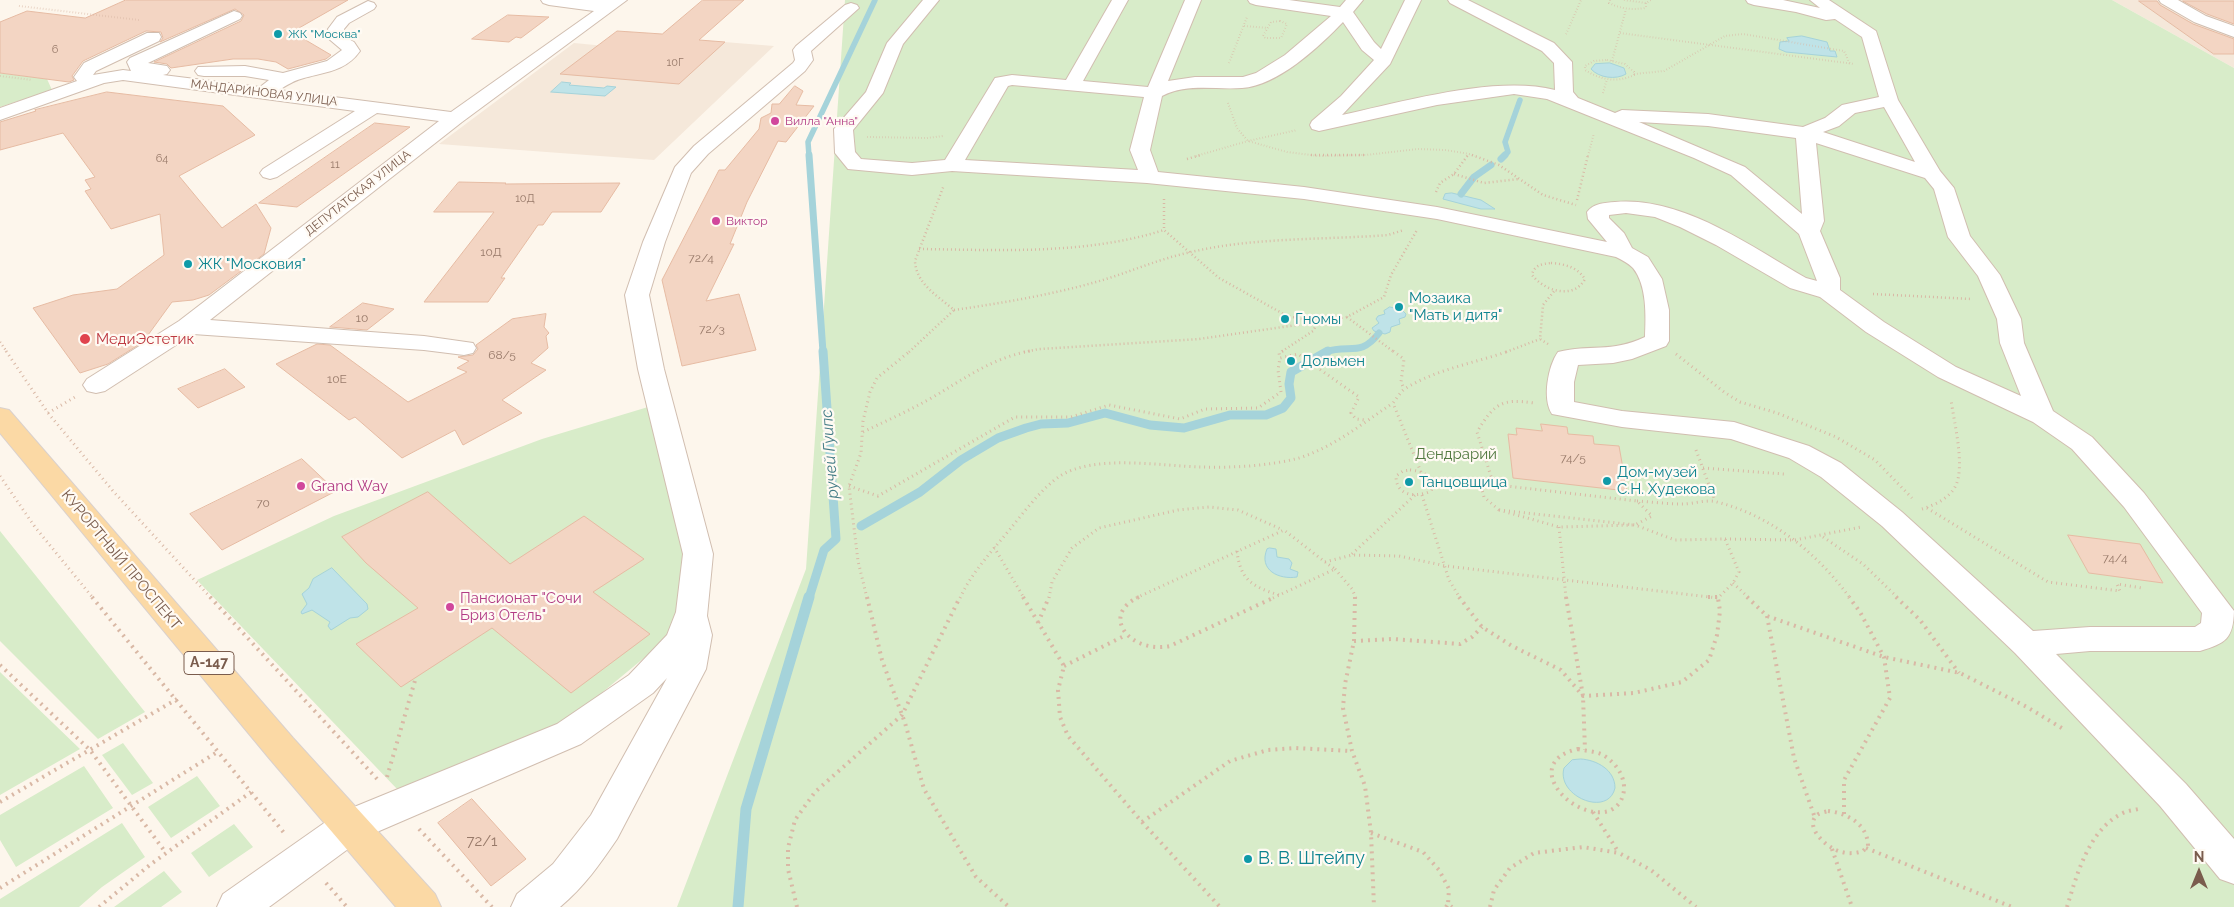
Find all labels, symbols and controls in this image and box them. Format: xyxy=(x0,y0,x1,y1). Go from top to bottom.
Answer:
place label: ЖК "Москва" xyxy=(288,27,361,41)
marker: ЖК "Москва" xyxy=(272,28,284,40)
house number: 6 xyxy=(52,43,58,57)
house number: 10Г xyxy=(666,56,684,70)
street label: МАНДАРИНОВАЯ УЛИЦА xyxy=(190,77,338,109)
place label: Вилла "Анна" xyxy=(785,114,858,128)
marker: Вилла "Анна" xyxy=(769,115,781,127)
street label: ДЕПУТАТСКАЯ УЛИЦА xyxy=(302,147,414,239)
house number: 64 xyxy=(156,152,168,166)
house number: 11 xyxy=(330,158,340,172)
house number: 10Д xyxy=(515,192,535,206)
place label: Виктор xyxy=(726,214,768,228)
marker: Виктор xyxy=(710,215,722,227)
house number: 10Д xyxy=(480,245,502,259)
house number: 72/4 xyxy=(688,251,714,265)
place label: ЖК "Московия" xyxy=(198,255,306,273)
marker: ЖК "Московия" xyxy=(182,258,194,270)
place label: Мозаика "Мать и дитя" xyxy=(1409,289,1502,324)
marker: Мозаика "Мать и дитя" xyxy=(1393,301,1405,313)
place label: Гномы xyxy=(1295,310,1341,328)
house number: 10 xyxy=(356,311,368,325)
marker: Гномы xyxy=(1279,313,1291,325)
house number: 72/3 xyxy=(699,322,725,336)
place label: МедиЭстетик xyxy=(96,330,194,348)
marker: МедиЭстетик xyxy=(78,332,92,346)
house number: 68/5 xyxy=(488,348,516,362)
place label: Дольмен xyxy=(1301,352,1365,370)
marker: Дольмен xyxy=(1285,355,1297,367)
house number: 10Е xyxy=(327,372,347,386)
water label: ручей Гуипс xyxy=(817,409,843,499)
park label: Дендрарий xyxy=(1415,445,1497,463)
house number: 74/5 xyxy=(1560,451,1586,465)
place label: Дом-музей С.Н. Худекова xyxy=(1617,463,1715,498)
place label: Танцовщица xyxy=(1419,473,1507,491)
marker: Дом-музей С.Н. Худекова xyxy=(1601,475,1613,487)
marker: Танцовщица xyxy=(1403,476,1415,488)
place label: Grand Way xyxy=(311,477,388,495)
marker: Grand Way xyxy=(295,480,307,492)
street label: КУРОРТНЫЙ ПРОСПЕКТ xyxy=(57,486,185,634)
house number: 70 xyxy=(256,496,270,510)
house number: 74/4 xyxy=(2102,551,2128,565)
place label: Пансионат "Сочи Бриз Отель" xyxy=(460,589,582,624)
marker: Пансионат "Сочи Бриз Отель" xyxy=(444,601,456,613)
road number: А-147 xyxy=(184,651,234,674)
house number: 72/1 xyxy=(466,832,498,850)
north arrow xyxy=(2174,847,2224,897)
place label: В. В. Штейпу xyxy=(1258,848,1365,870)
text: N xyxy=(2194,849,2204,865)
marker: В. В. Штейпу xyxy=(1242,853,1254,865)

